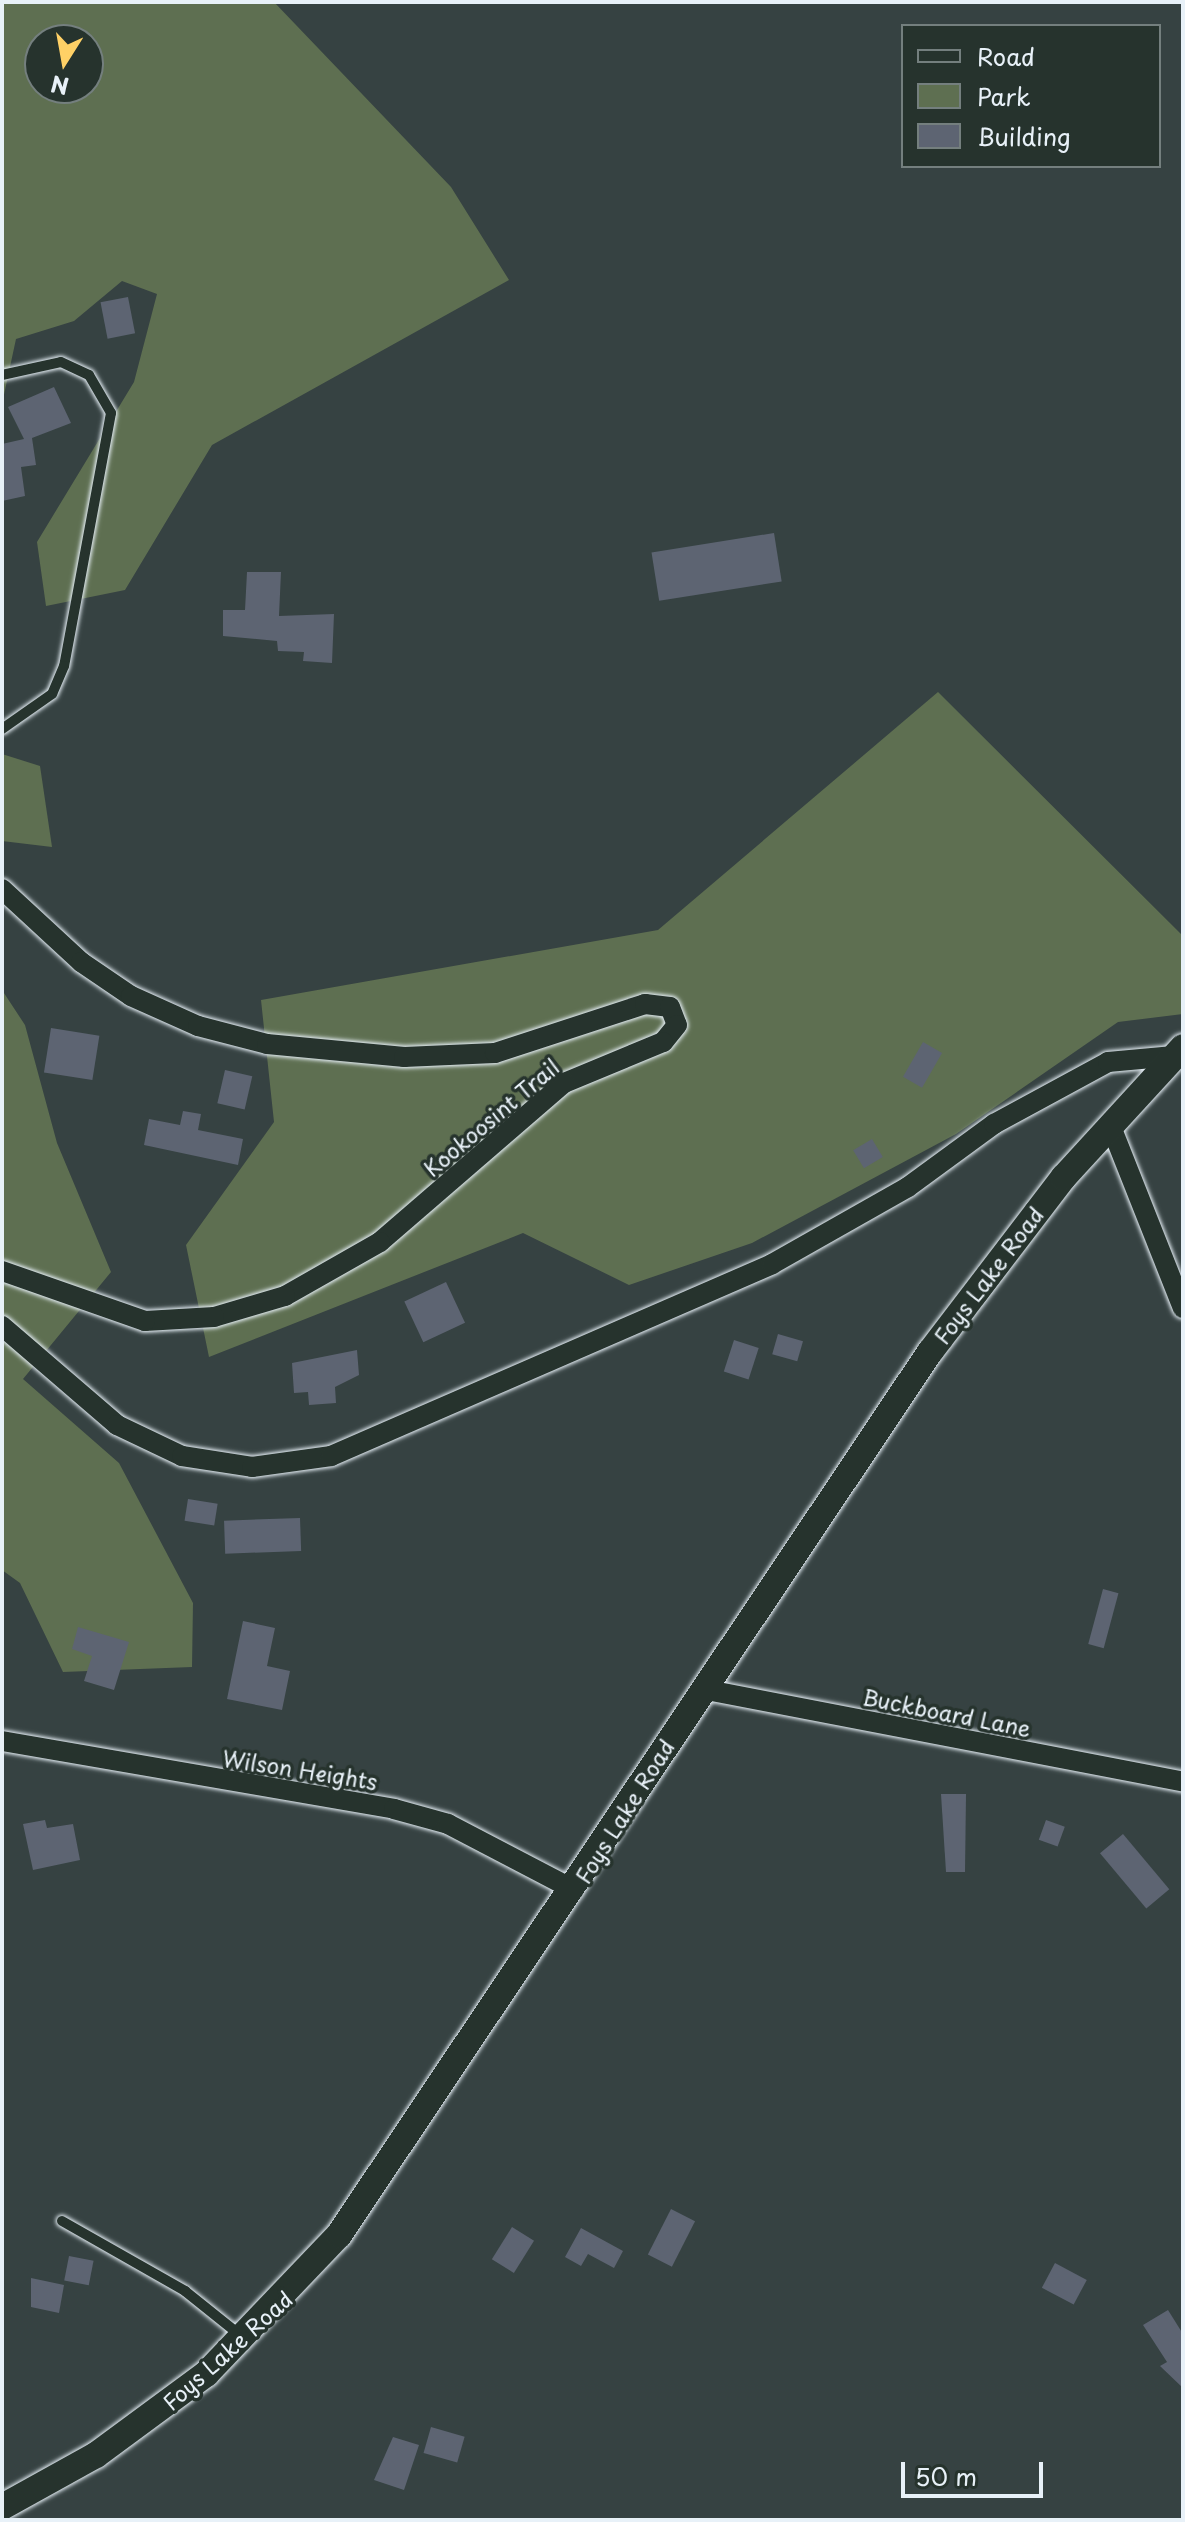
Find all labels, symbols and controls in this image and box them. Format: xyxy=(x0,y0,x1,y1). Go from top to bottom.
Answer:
north arrow xyxy=(24,24,104,104)
legend xyxy=(901,24,1161,168)
text: Road xyxy=(977,38,1035,74)
text: N xyxy=(48,68,71,104)
text: Park xyxy=(977,78,1031,114)
text: Building xyxy=(977,118,1071,154)
street label: Kookoosint Trail xyxy=(417,1052,565,1182)
street label: Foys Lake Road xyxy=(928,1201,1048,1349)
street label: Buckboard Lane xyxy=(860,1683,1034,1741)
street label: Foys Lake Road xyxy=(569,1734,679,1888)
street label: Wilson Heights xyxy=(221,1744,379,1794)
street label: Foys Lake Road xyxy=(157,2285,297,2415)
scale bar xyxy=(905,2446,1047,2496)
text: 50 m xyxy=(915,2458,977,2494)

